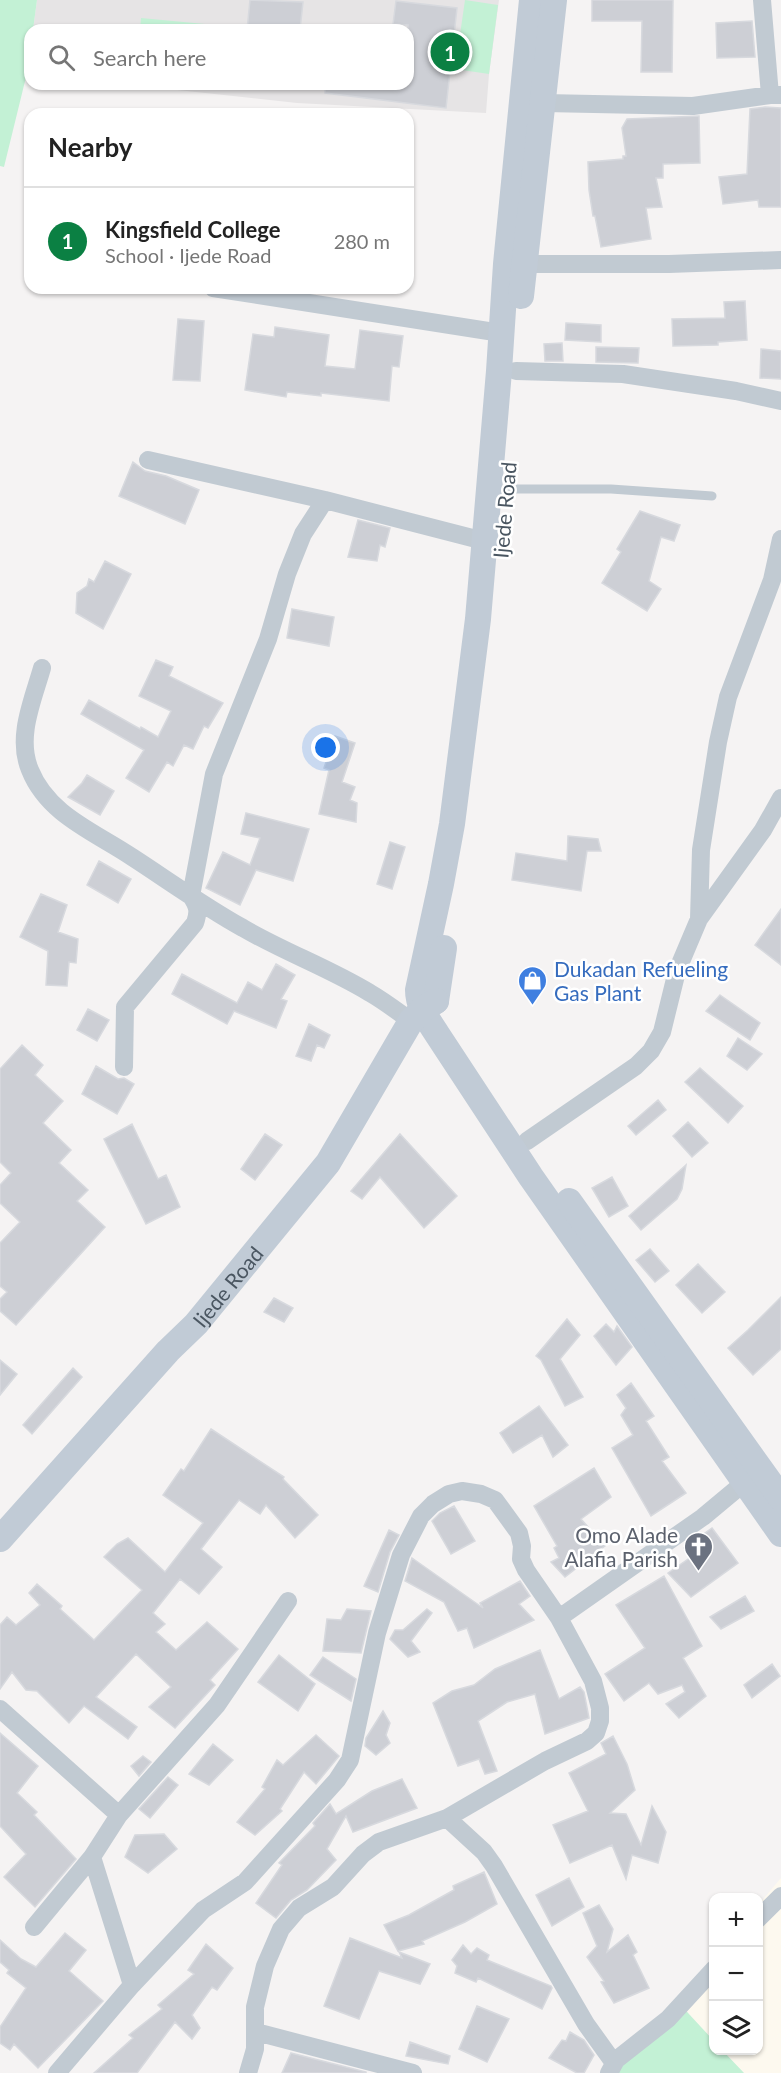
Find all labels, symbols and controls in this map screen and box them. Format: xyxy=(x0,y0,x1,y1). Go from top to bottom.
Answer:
search box xyxy=(24,24,414,90)
pin: 1 xyxy=(430,29,470,74)
icon: search xyxy=(45,41,78,74)
text: Search here xyxy=(93,44,206,71)
text: Nearby xyxy=(48,131,133,163)
text: Kingsfield College xyxy=(105,216,280,243)
text: 1 xyxy=(62,229,73,253)
text: 280 m xyxy=(334,229,390,253)
text: School · Ijede Road xyxy=(105,243,271,267)
street label: Ijede Road xyxy=(487,461,521,559)
your location xyxy=(311,733,340,762)
place label: Dukadan Refueling Gas Plant xyxy=(554,956,728,1005)
shop icon: Dukadan Refueling Gas Plant xyxy=(517,964,549,1006)
street label: Ijede Road xyxy=(187,1241,267,1331)
place label: Omo Alade Alafia Parish xyxy=(565,1522,678,1571)
church icon: Omo Alade Alafia Parish xyxy=(683,1530,715,1572)
map controls xyxy=(709,1893,763,2055)
button: + xyxy=(709,1893,763,1947)
button: − xyxy=(709,1947,763,2001)
button: layers xyxy=(709,2001,763,2055)

